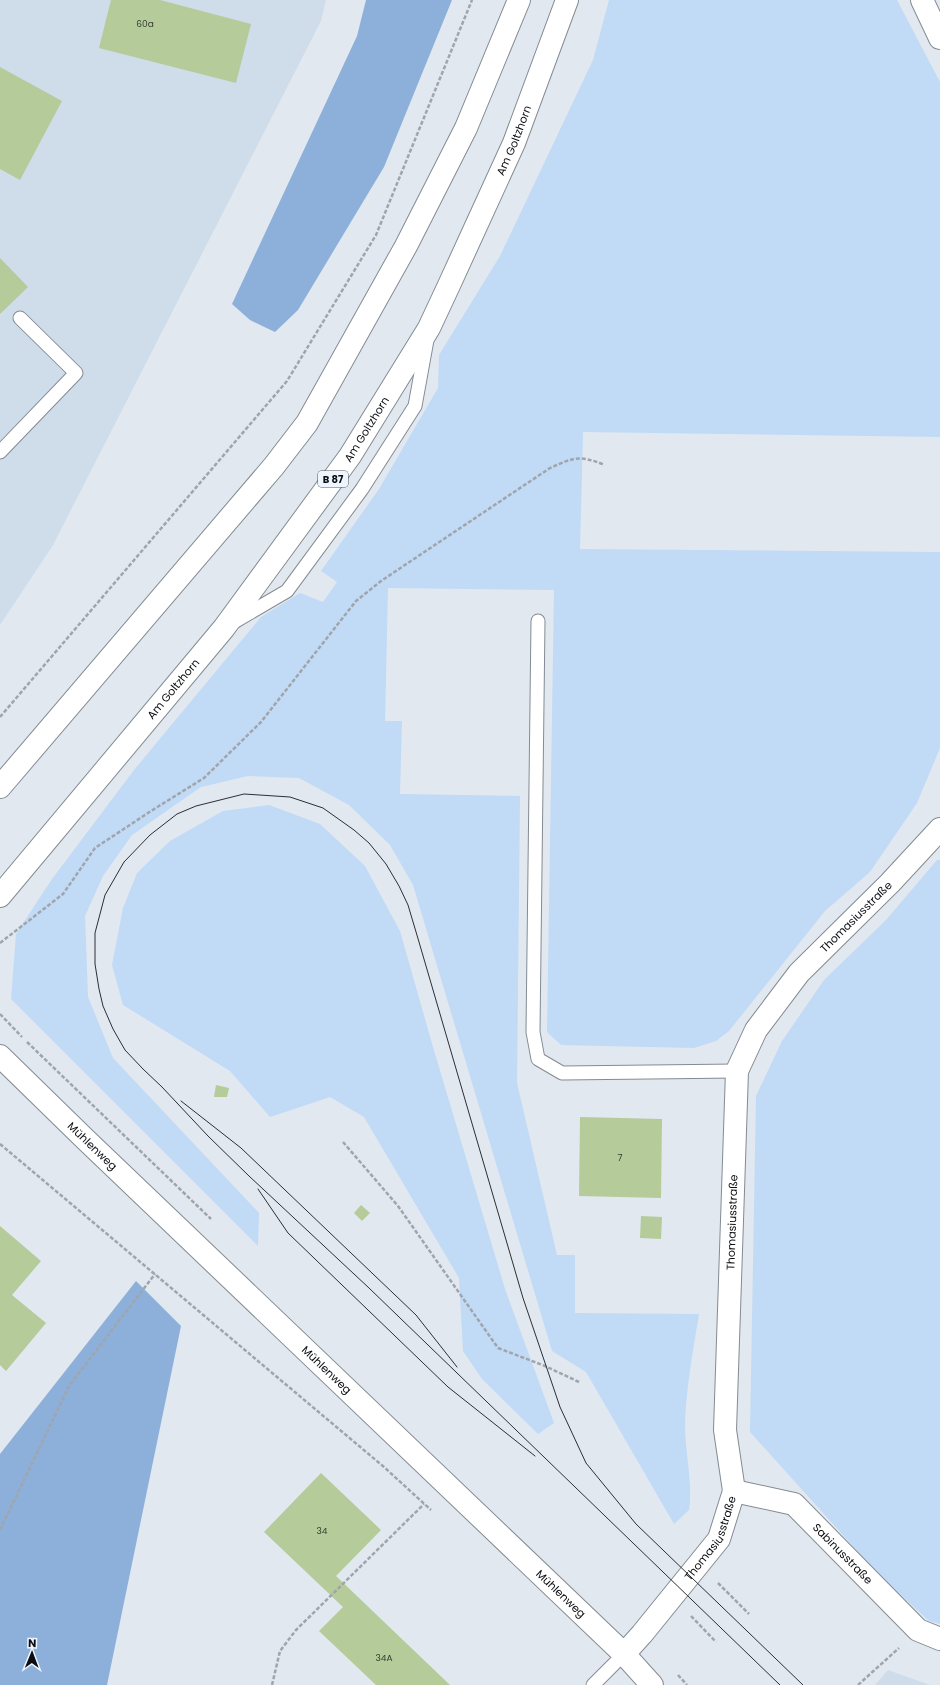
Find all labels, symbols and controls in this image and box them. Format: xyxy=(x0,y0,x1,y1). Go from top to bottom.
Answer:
house number: 60a xyxy=(136,18,154,30)
street label: Am Goltzhorn xyxy=(492,103,535,178)
street label: Am Goltzhorn xyxy=(340,393,393,465)
road number: B 87 xyxy=(318,471,348,487)
street label: Am Goltzhorn xyxy=(143,655,203,722)
street label: Thomasiusstraße xyxy=(816,877,896,956)
street label: Mühlenweg xyxy=(64,1118,121,1174)
house number: 7 xyxy=(618,1152,623,1164)
street label: Thomasiusstraße xyxy=(722,1174,742,1270)
street label: Mühlenweg xyxy=(298,1342,355,1398)
street label: Thomasiusstraße xyxy=(681,1494,740,1584)
street label: Sabinusstraße xyxy=(809,1520,877,1588)
house number: 34 xyxy=(317,1525,328,1537)
street label: Mühlenweg xyxy=(532,1566,589,1621)
north arrow xyxy=(12,1633,52,1673)
text: N xyxy=(28,1635,36,1651)
house number: 34A xyxy=(375,1652,393,1664)

